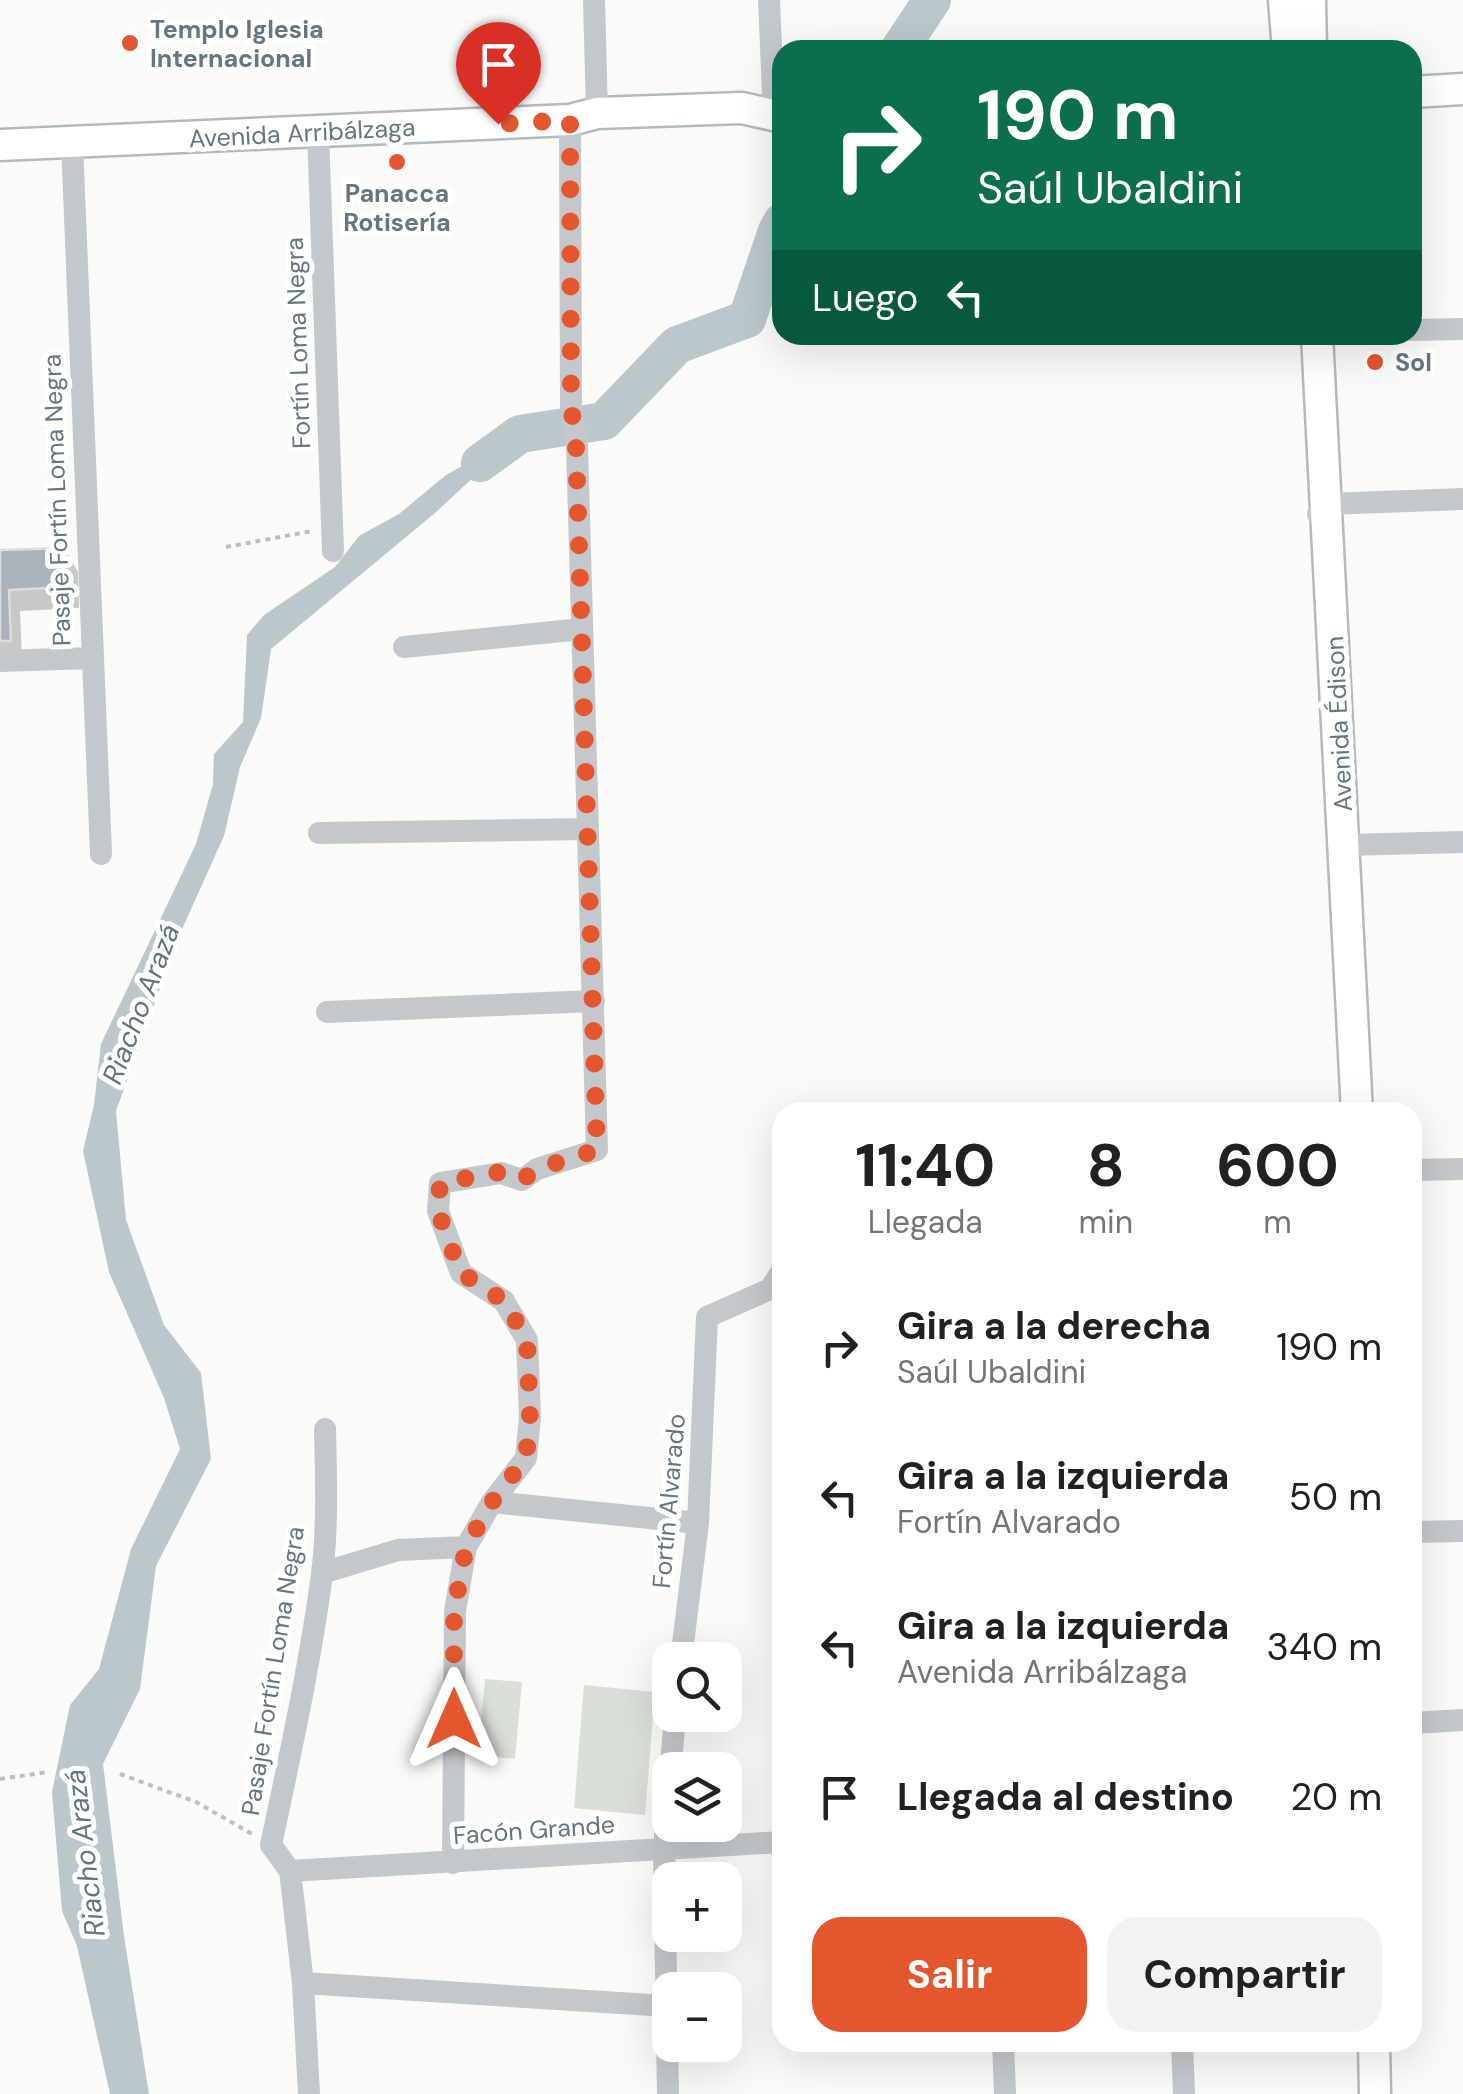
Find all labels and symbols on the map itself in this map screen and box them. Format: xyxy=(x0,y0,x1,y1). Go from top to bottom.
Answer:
place label: Templo Iglesia Internacional xyxy=(150,13,324,75)
pin xyxy=(456,22,541,125)
marker: Templo Iglesia Internacional xyxy=(119,32,141,54)
street label: Avenida Arribálzaga xyxy=(188,111,416,155)
marker: Panacca Rotisería xyxy=(386,151,408,173)
place label: Panacca Rotisería xyxy=(343,177,451,239)
street label: Fortín Loma Negra xyxy=(278,237,318,449)
place label: Sol xyxy=(1395,346,1432,379)
marker: Sol xyxy=(1364,351,1386,373)
street label: Pasaje Fortín Loma Negra xyxy=(35,353,79,647)
street label: Avenida Édison xyxy=(1318,635,1360,813)
water label: Riacho Arazá xyxy=(94,919,188,1089)
street label: Fortín Alvarado xyxy=(645,1412,693,1590)
street label: Pasaje Fortín Loma Negra xyxy=(234,1524,312,1818)
position arrow xyxy=(402,1667,506,1771)
water label: Riacho Arazá xyxy=(56,1767,114,1939)
street label: Facón Grande xyxy=(452,1808,616,1852)

